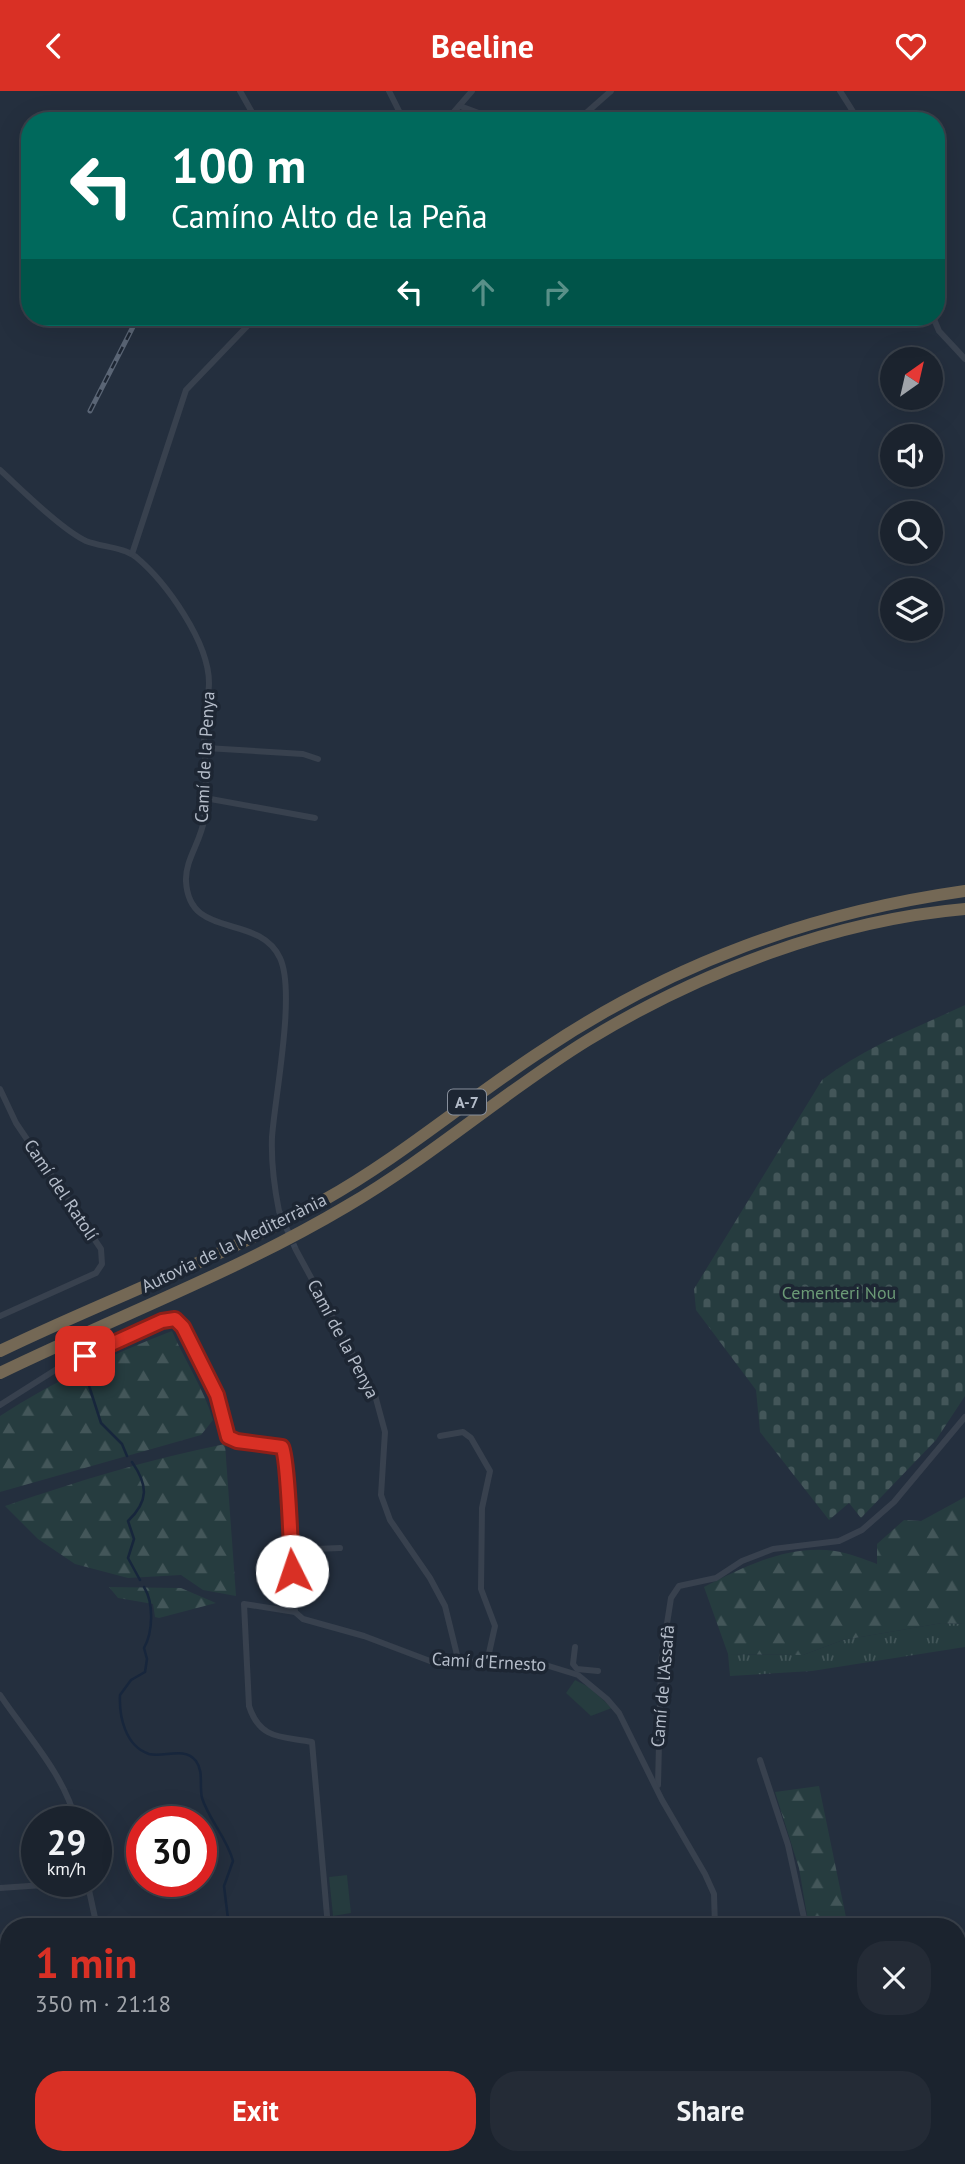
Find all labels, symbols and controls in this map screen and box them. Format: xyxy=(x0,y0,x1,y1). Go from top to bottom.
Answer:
text: Beeline xyxy=(431,25,534,67)
icon: back xyxy=(35,27,73,65)
icon: heart xyxy=(892,27,930,65)
text: 100 m xyxy=(171,133,306,197)
icon: left xyxy=(56,140,147,231)
text: Camíno Alto de la Peña xyxy=(171,195,488,237)
icon: left xyxy=(391,273,429,311)
icon: ahead xyxy=(464,273,502,311)
icon: right xyxy=(537,273,575,311)
north arrow xyxy=(880,347,943,409)
map controls xyxy=(880,347,943,641)
button: sound xyxy=(880,424,943,487)
button: search xyxy=(880,501,943,564)
button: layers xyxy=(880,578,943,641)
street label: Camí de la Penya xyxy=(190,691,219,823)
road number: A-7 xyxy=(448,1089,486,1114)
street label: Camí del Ratolí xyxy=(19,1135,104,1245)
street label: Autovia de la Mediterrània xyxy=(137,1188,330,1297)
street label: Camí de la Penya xyxy=(302,1275,384,1402)
park label: Cementeri Nou xyxy=(782,1281,896,1304)
pin xyxy=(55,1326,115,1386)
icon: arrive xyxy=(66,1337,104,1375)
position arrow xyxy=(255,1534,329,1608)
street label: Camí de l'Assafà xyxy=(646,1624,679,1748)
street label: Camí d'Ernesto xyxy=(431,1647,547,1676)
speed limit sign: 30 xyxy=(126,1806,217,1897)
text: 29 xyxy=(47,1819,86,1865)
text: km/h xyxy=(47,1857,86,1880)
text: 1 min xyxy=(35,1935,137,1990)
button: close xyxy=(857,1941,931,2015)
text: 350 m · 21:18 xyxy=(35,1989,171,2018)
button: Exit xyxy=(35,2071,476,2151)
button: Share xyxy=(490,2071,931,2151)

